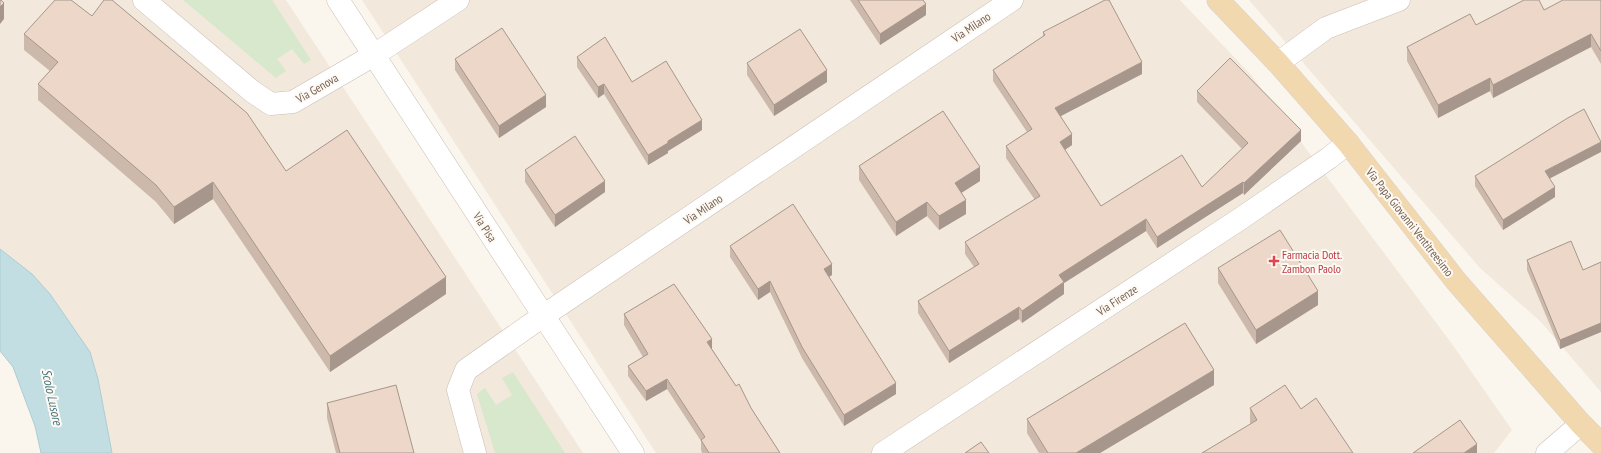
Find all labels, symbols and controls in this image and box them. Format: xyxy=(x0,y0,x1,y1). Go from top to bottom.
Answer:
street label: Via Milano xyxy=(948,9,993,46)
street label: Via Genova xyxy=(292,70,341,107)
street label: Via Papa Giovanni Ventitreesimo xyxy=(1362,164,1457,279)
street label: Via Milano xyxy=(680,191,725,228)
street label: Via Pisa xyxy=(469,208,500,245)
place label: Farmacia Dott. Zambon Paolo xyxy=(1282,247,1342,276)
marker: Farmacia Dott. Zambon Paolo xyxy=(1269,256,1279,266)
street label: Via Firenze xyxy=(1093,281,1140,319)
water label: Scolo Lusore xyxy=(38,367,67,428)

